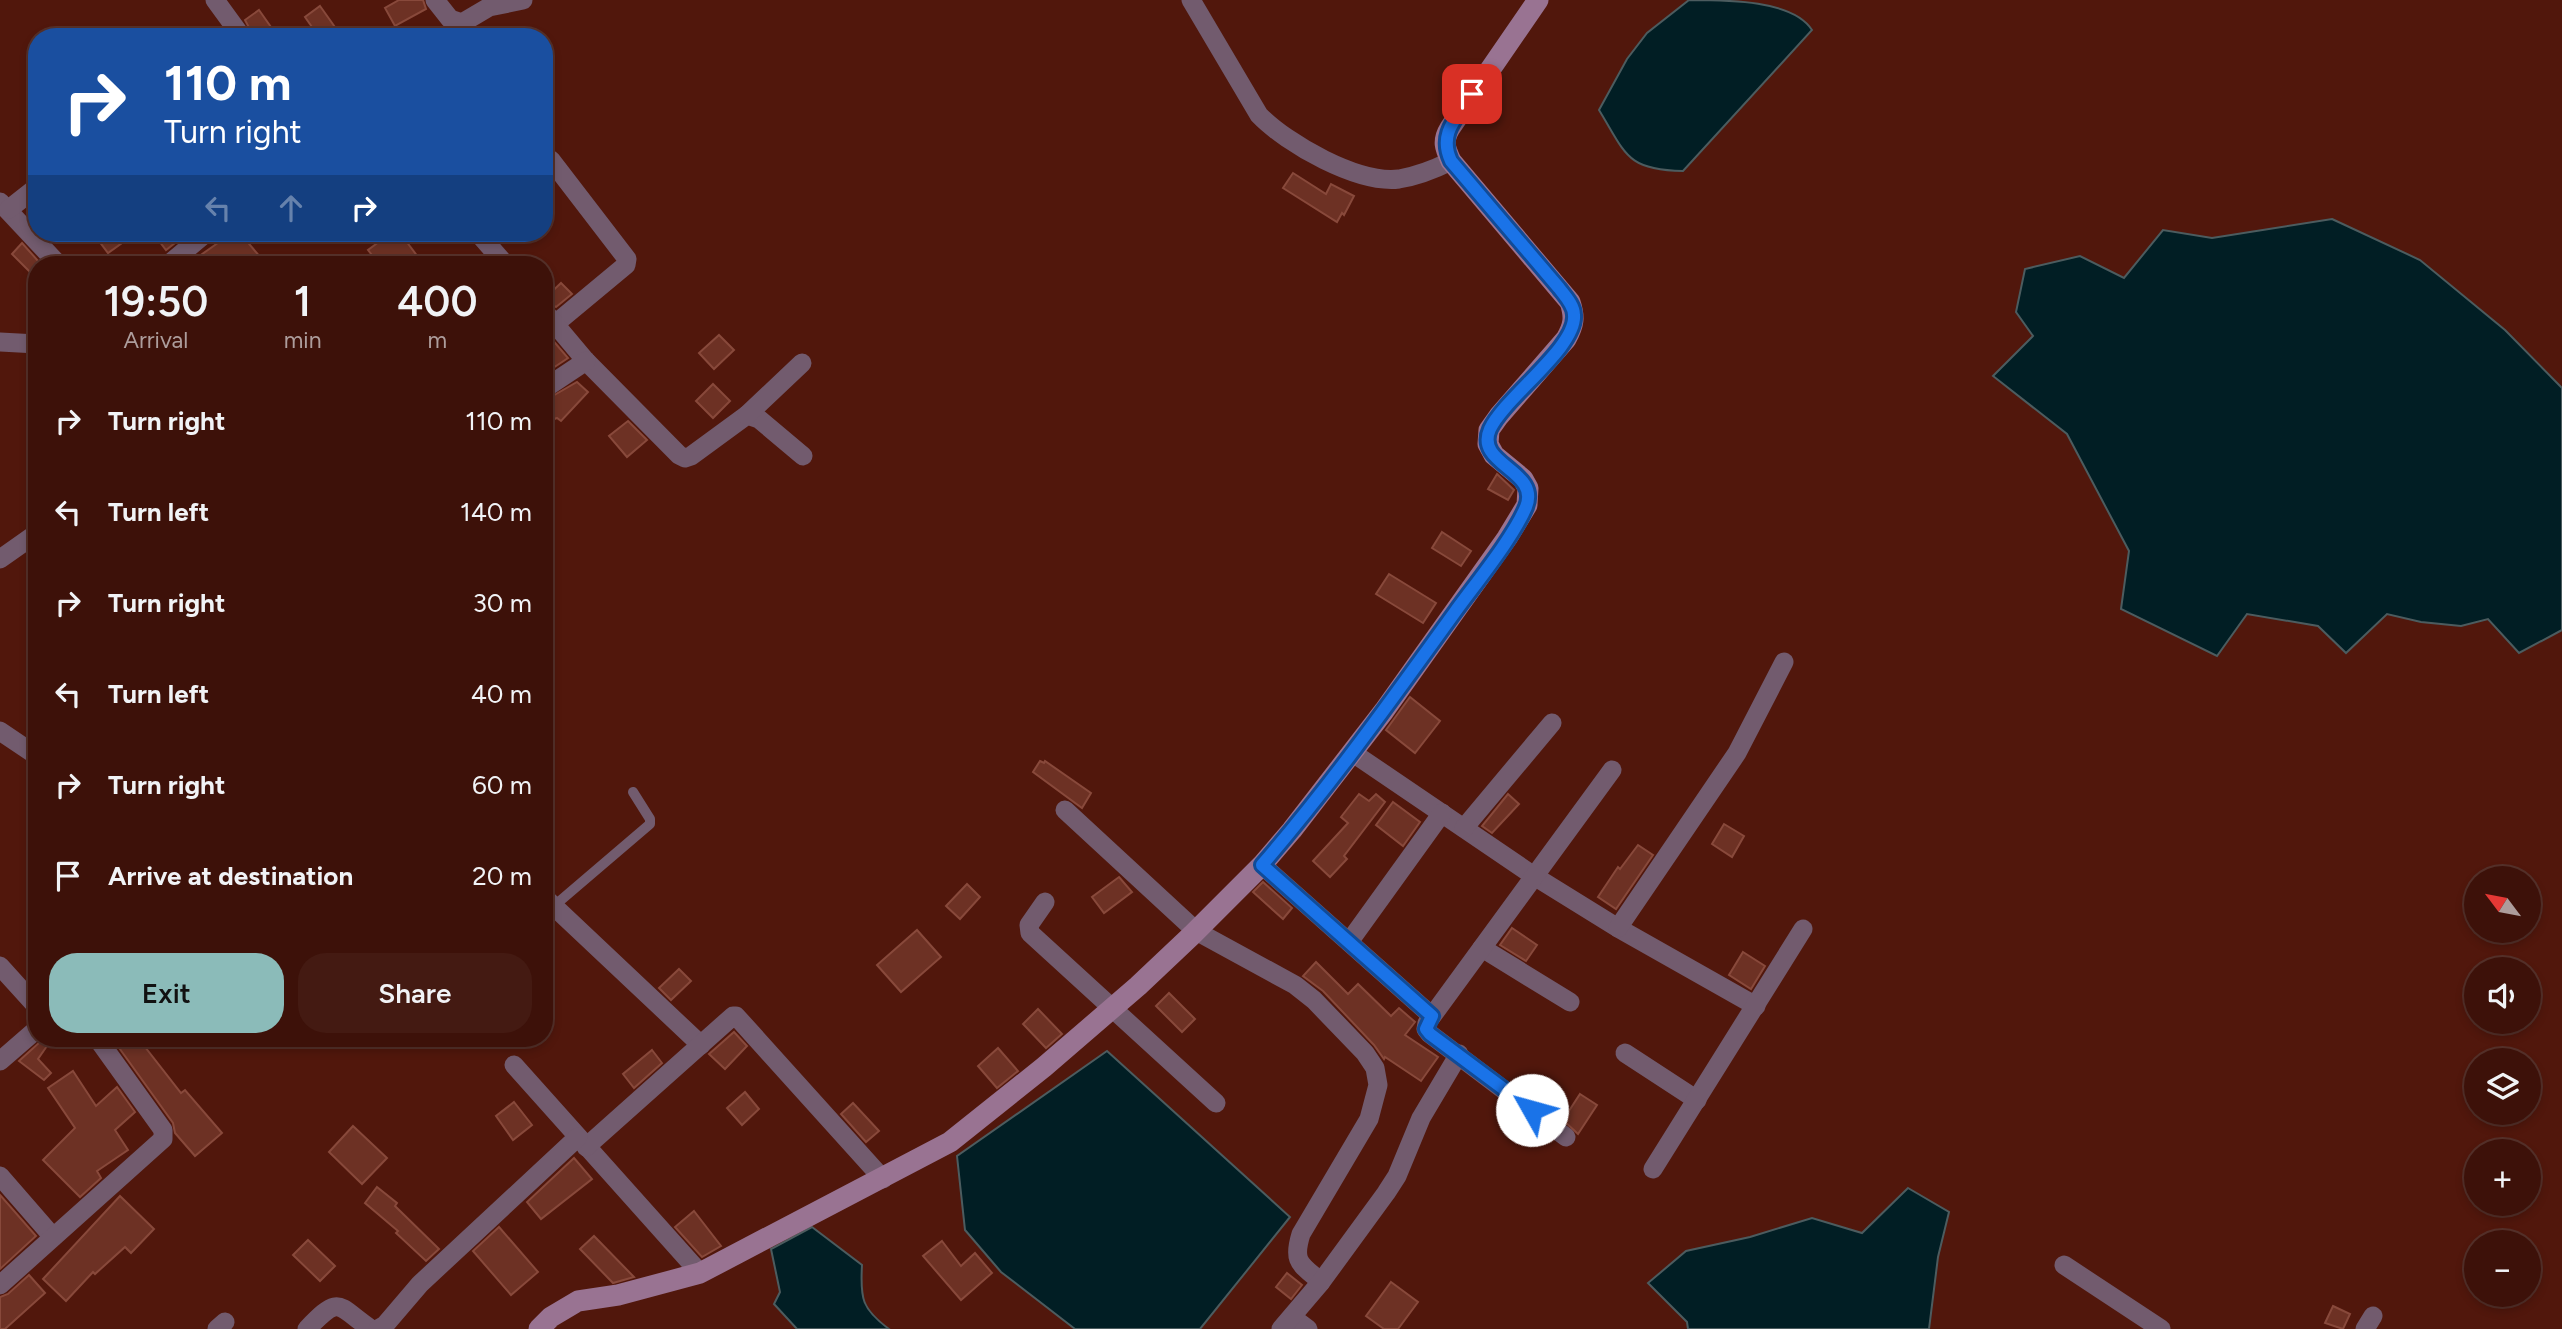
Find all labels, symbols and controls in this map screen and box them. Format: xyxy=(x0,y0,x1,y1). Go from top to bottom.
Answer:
text: 110 m xyxy=(164,53,292,112)
icon: right xyxy=(49,56,140,147)
pin xyxy=(1442,64,1502,124)
icon: arrive xyxy=(1453,75,1491,113)
text: Turn right xyxy=(164,113,302,151)
icon: left xyxy=(199,189,237,227)
icon: ahead xyxy=(272,189,310,227)
icon: right xyxy=(345,189,383,227)
text: 19:50 xyxy=(103,276,208,327)
text: 1 xyxy=(294,276,311,327)
text: 400 xyxy=(397,276,478,327)
text: Arrival xyxy=(123,326,188,354)
text: min xyxy=(284,326,322,354)
text: m xyxy=(427,326,447,354)
icon: right xyxy=(49,402,87,440)
text: Turn right xyxy=(108,405,225,437)
text: 110 m xyxy=(465,405,532,437)
icon: left xyxy=(49,493,87,531)
text: Turn left xyxy=(108,496,209,528)
text: 140 m xyxy=(460,496,532,528)
icon: right xyxy=(49,584,87,622)
text: Turn right xyxy=(108,587,225,619)
text: 30 m xyxy=(473,587,532,619)
icon: left xyxy=(49,675,87,713)
text: Turn left xyxy=(108,678,209,710)
text: 40 m xyxy=(471,678,532,710)
icon: right xyxy=(49,766,87,804)
text: Turn right xyxy=(108,769,225,801)
text: 60 m xyxy=(472,769,532,801)
icon: arrive xyxy=(49,857,87,895)
text: Arrive at destination xyxy=(108,860,353,892)
text: 20 m xyxy=(472,860,532,892)
north arrow xyxy=(2464,866,2541,943)
map controls xyxy=(2464,866,2541,1307)
button: Exit xyxy=(49,953,284,1033)
button: Share xyxy=(298,953,532,1033)
button: sound xyxy=(2464,957,2541,1034)
button: layers xyxy=(2464,1048,2541,1125)
position arrow xyxy=(1495,1073,1569,1147)
button: + xyxy=(2464,1139,2541,1216)
button: − xyxy=(2464,1230,2541,1307)

